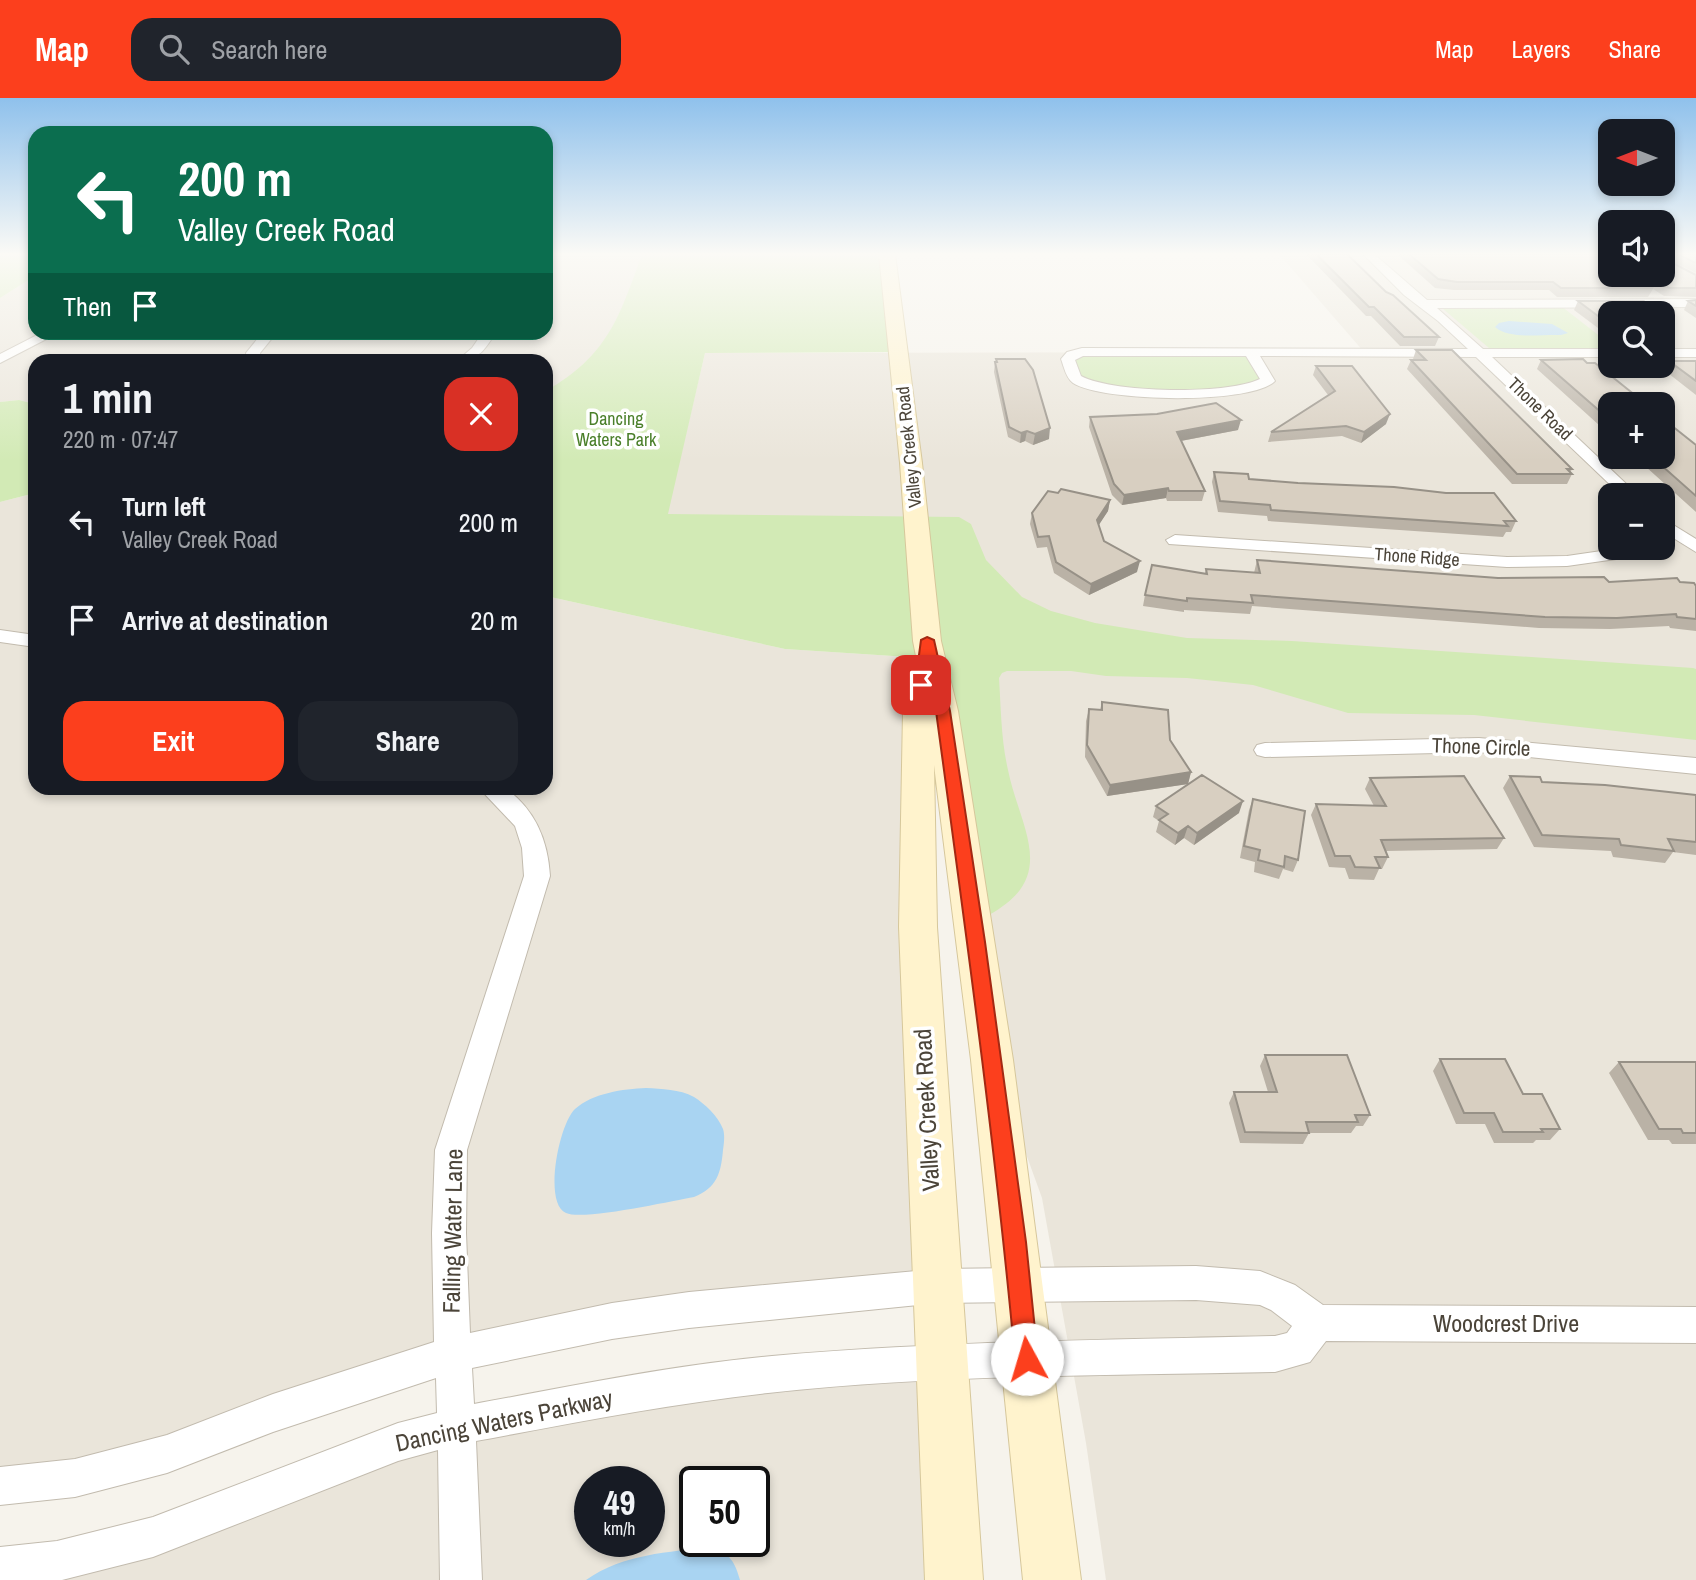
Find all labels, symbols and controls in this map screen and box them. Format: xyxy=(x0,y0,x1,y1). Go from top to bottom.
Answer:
search box xyxy=(131,18,621,81)
text: Map xyxy=(35,27,89,71)
icon: search xyxy=(155,30,193,68)
text: Search here xyxy=(211,32,327,67)
text: Map xyxy=(1435,33,1473,65)
text: Layers xyxy=(1511,33,1570,65)
text: Share xyxy=(1608,33,1661,65)
north arrow xyxy=(1598,119,1675,196)
map controls xyxy=(1598,119,1675,560)
text: 200 m xyxy=(178,145,292,211)
icon: left xyxy=(63,154,154,245)
text: Valley Creek Road xyxy=(178,208,395,251)
button: sound xyxy=(1598,210,1675,287)
icon: arrive xyxy=(126,287,164,325)
text: Then xyxy=(63,289,112,324)
button: search xyxy=(1598,301,1675,378)
text: 1 min xyxy=(63,370,153,426)
street label: Thone Road xyxy=(1502,371,1578,446)
button: close xyxy=(444,377,518,451)
street label: Valley Creek Road xyxy=(890,385,927,509)
button: + xyxy=(1598,392,1675,469)
park label: Dancing Waters Park xyxy=(576,406,657,452)
text: 220 m · 07:47 xyxy=(63,424,178,455)
button: − xyxy=(1598,483,1675,560)
text: Turn left xyxy=(122,489,206,524)
icon: left xyxy=(63,503,101,541)
text: 200 m xyxy=(459,505,518,540)
text: Valley Creek Road xyxy=(122,524,278,555)
street label: Thone Ridge xyxy=(1374,541,1460,572)
icon: arrive xyxy=(63,601,101,639)
text: Arrive at destination xyxy=(122,603,328,638)
text: 20 m xyxy=(471,603,518,638)
pin xyxy=(891,655,951,715)
icon: arrive xyxy=(902,666,940,704)
button: Exit xyxy=(63,701,284,781)
button: Share xyxy=(298,701,518,781)
street label: Thone Circle xyxy=(1431,730,1531,763)
street label: Valley Creek Road xyxy=(906,1028,946,1192)
street label: Falling Water Lane xyxy=(435,1148,469,1314)
street label: Woodcrest Drive xyxy=(1433,1307,1579,1339)
position arrow xyxy=(990,1322,1064,1396)
street label: Dancing Waters Parkway xyxy=(392,1381,616,1459)
speed limit sign: 50 xyxy=(679,1466,770,1557)
text: 49 xyxy=(604,1479,635,1526)
text: km/h xyxy=(604,1516,636,1541)

